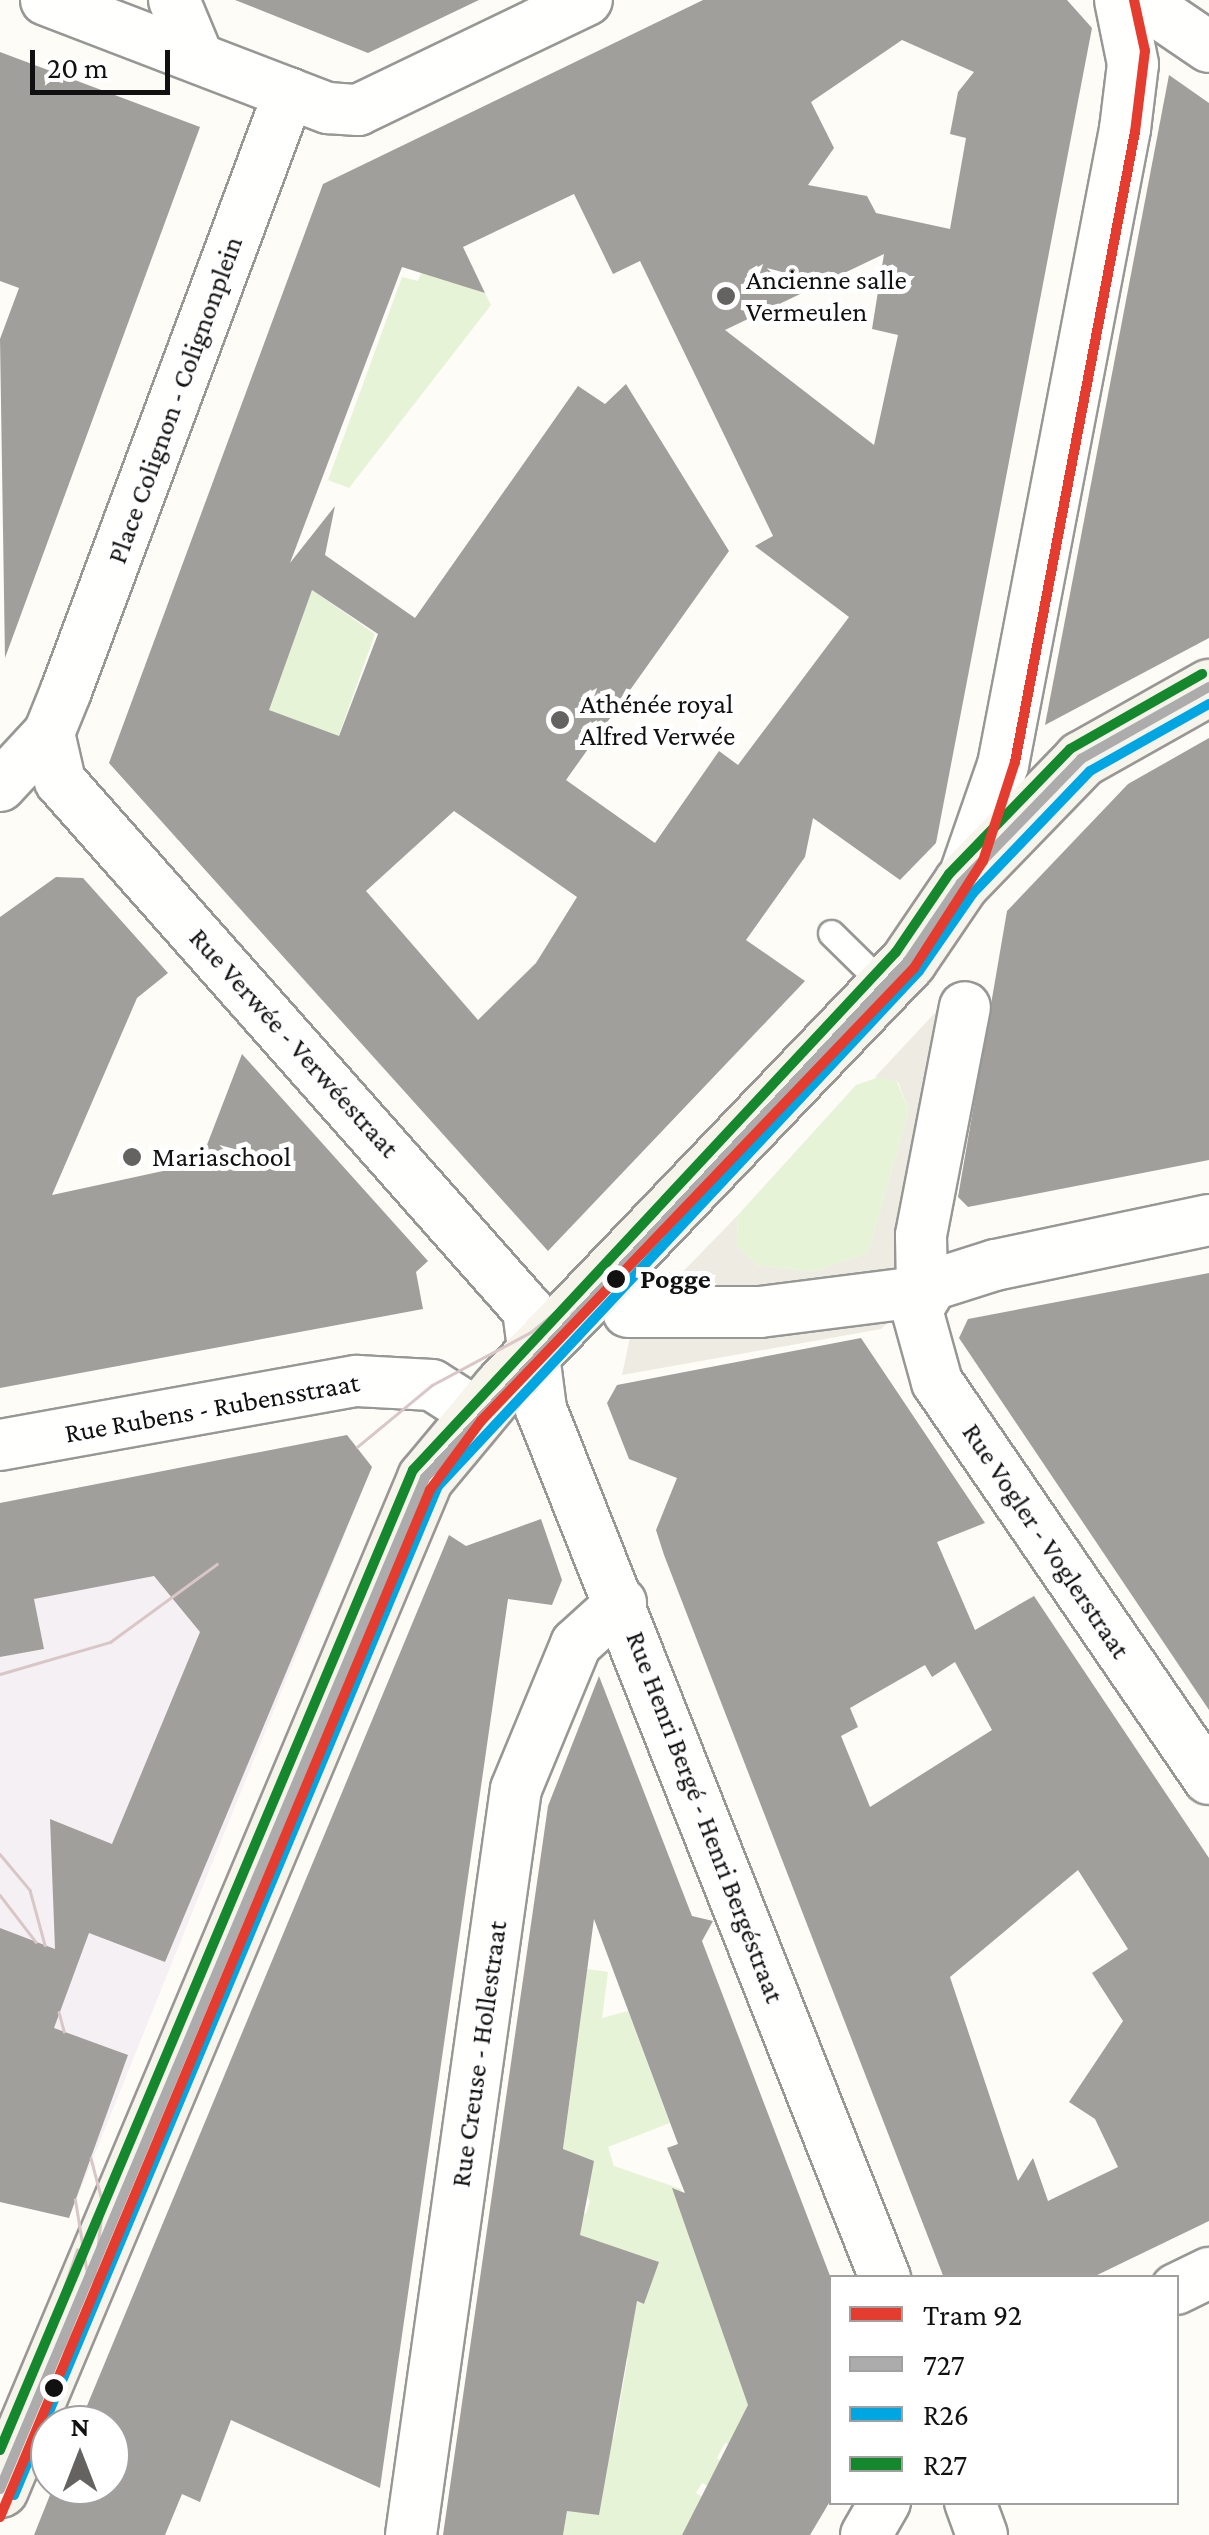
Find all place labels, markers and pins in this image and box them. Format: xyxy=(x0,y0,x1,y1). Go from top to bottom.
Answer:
place label: Ancienne salle Vermeulen xyxy=(746,263,907,329)
marker: Ancienne salle Vermeulen xyxy=(715,285,737,307)
place label: Athénée royal Alfred Verwée xyxy=(580,687,735,753)
marker: Athénée royal Alfred Verwée xyxy=(549,709,571,731)
place label: Mariaschool xyxy=(152,1140,291,1174)
marker: Mariaschool xyxy=(121,1146,143,1168)
place label: Pogge xyxy=(640,1262,711,1296)
marker: Pogge xyxy=(601,1264,631,1294)
unlabelled marker xyxy=(39,2373,69,2403)

